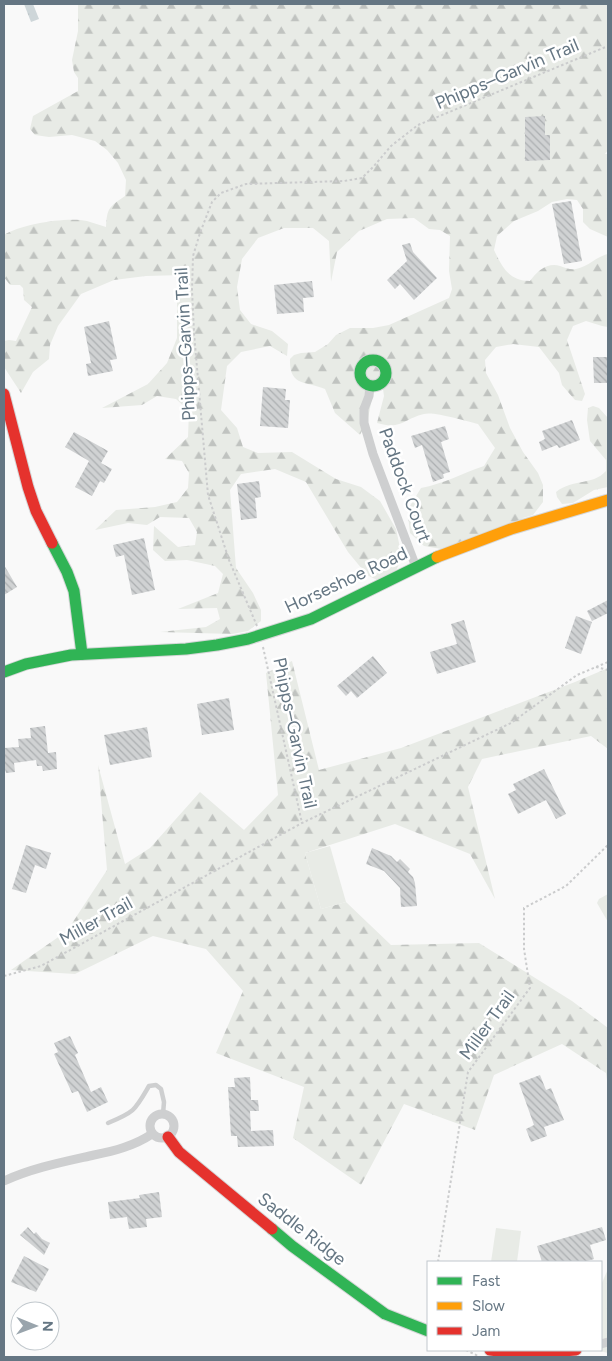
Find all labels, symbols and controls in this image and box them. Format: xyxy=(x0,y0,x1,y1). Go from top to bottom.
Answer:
street label: Phipps–Garvin Trail xyxy=(432,34,582,114)
street label: Phipps–Garvin Trail xyxy=(170,267,200,421)
street label: Paddock Court xyxy=(374,425,436,545)
street label: Horseshoe Road xyxy=(281,542,411,618)
street label: Phipps–Garvin Trail xyxy=(268,656,322,810)
street label: Miller Trail xyxy=(56,892,136,950)
street label: Miller Trail xyxy=(455,986,519,1064)
street label: Saddle Ridge xyxy=(253,1188,351,1270)
legend xyxy=(427,1261,602,1351)
text: Fast xyxy=(472,1272,501,1290)
text: Slow xyxy=(472,1297,505,1315)
north arrow xyxy=(10,1301,60,1351)
text: N xyxy=(39,1321,56,1332)
text: Jam xyxy=(472,1322,500,1340)

